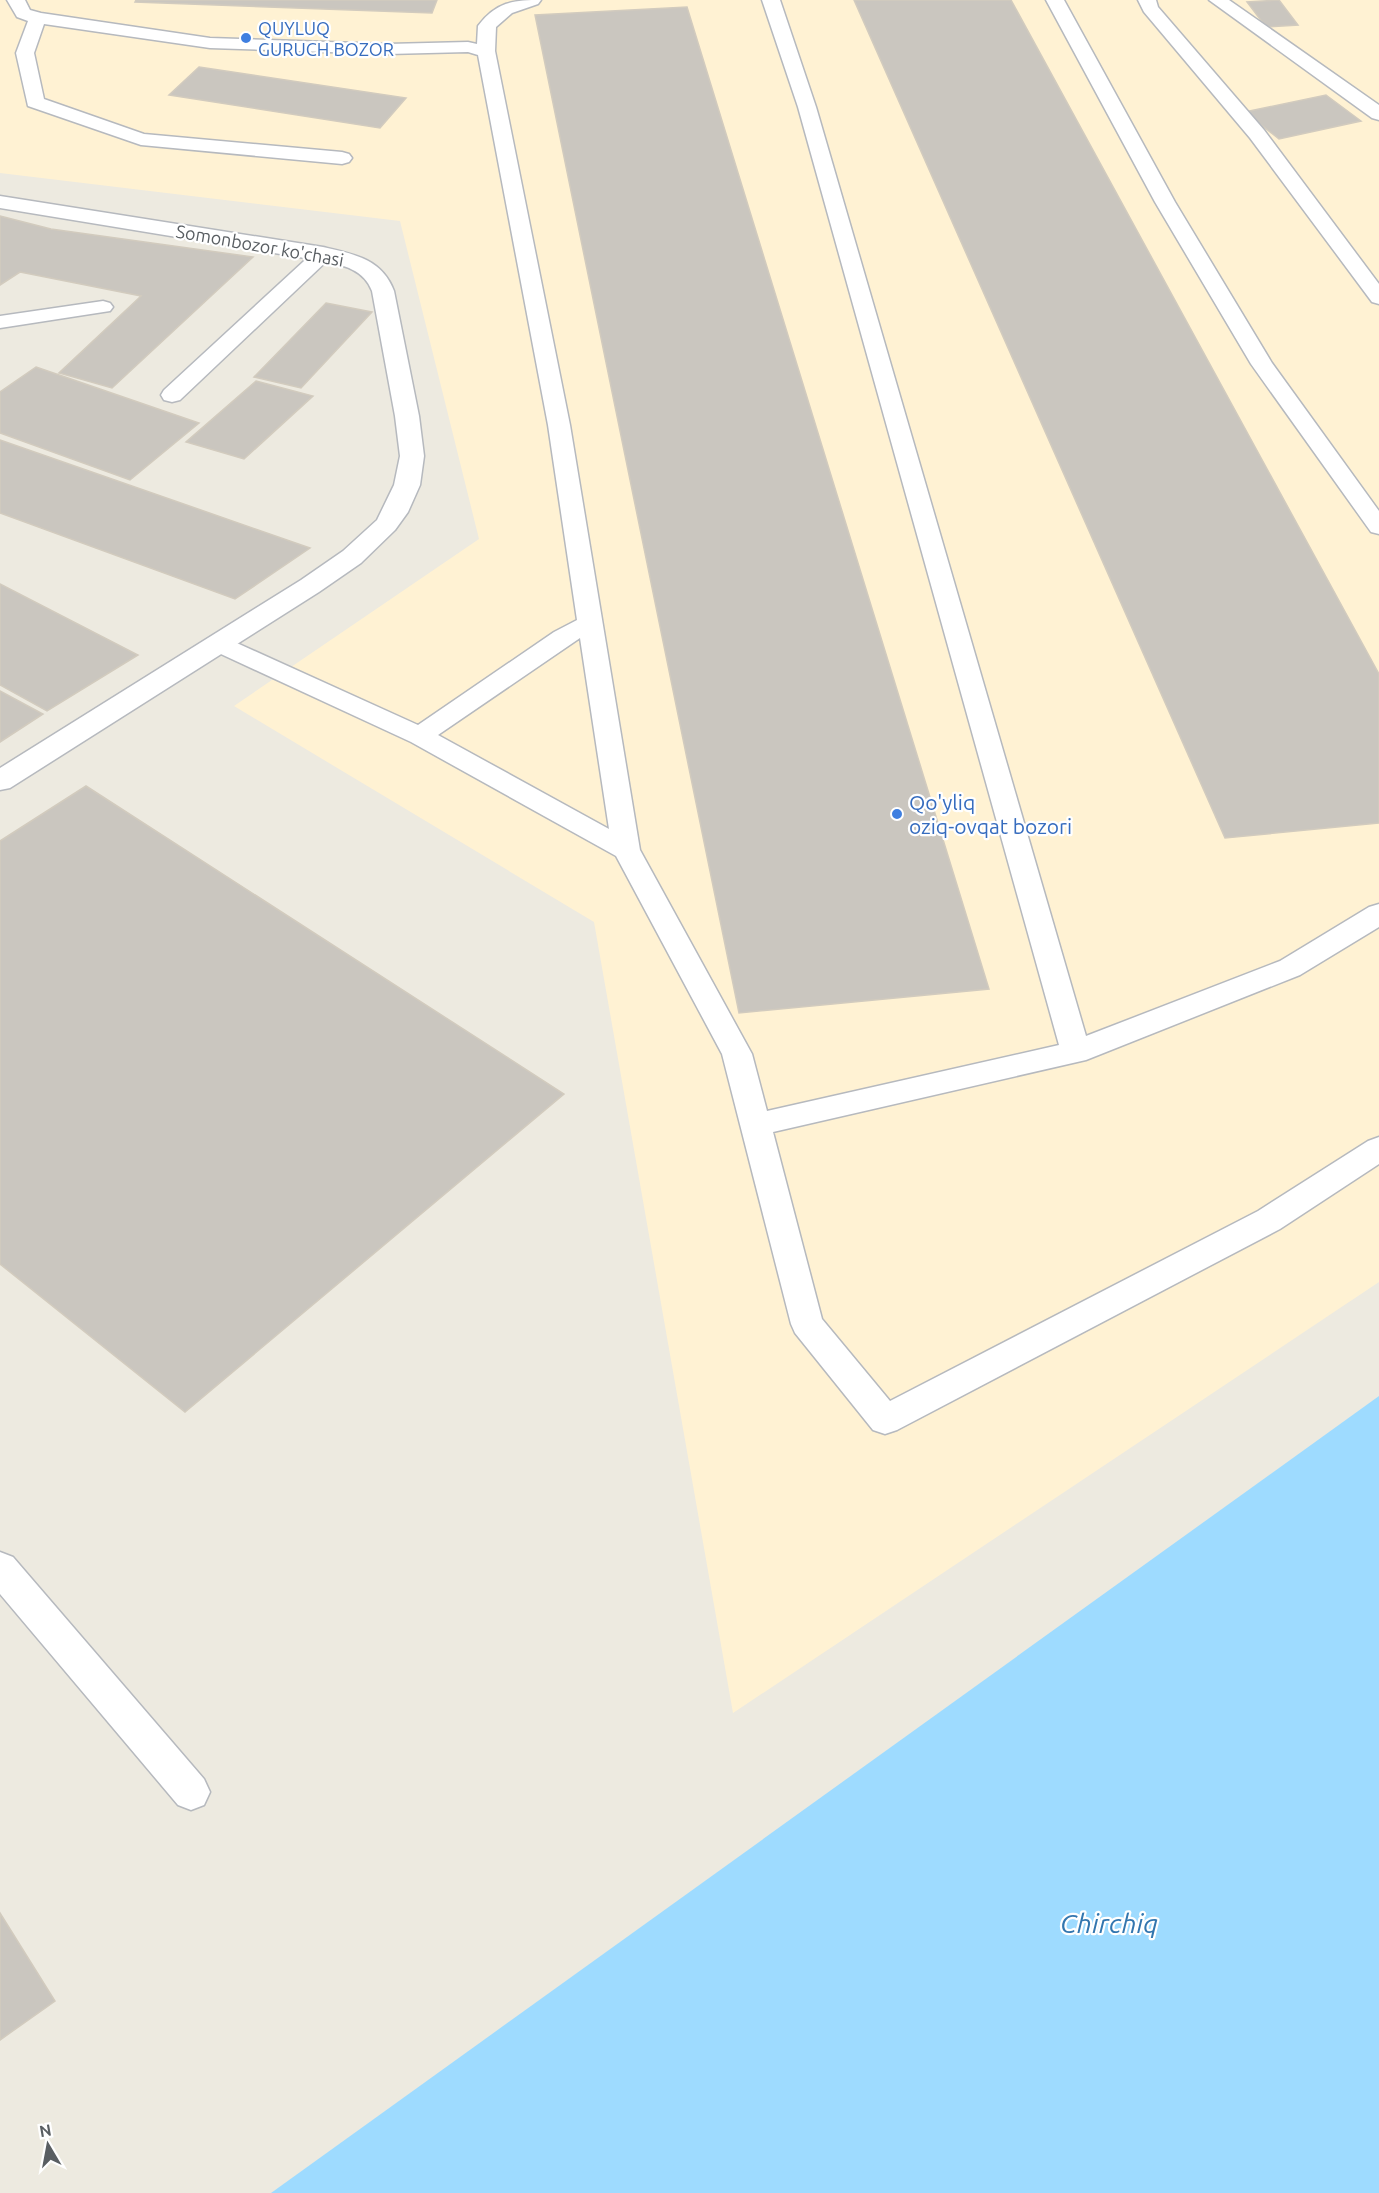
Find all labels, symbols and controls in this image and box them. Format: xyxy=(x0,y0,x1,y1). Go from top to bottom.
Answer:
place label: QUYLUQ GURUCH BOZOR xyxy=(258,18,394,59)
marker: QUYLUQ GURUCH BOZOR xyxy=(239,31,253,45)
street label: Somonbozor ko'chasi xyxy=(175,220,345,270)
place label: Qo'yliq oziq-ovqat bozori xyxy=(909,790,1072,838)
marker: Qo'yliq oziq-ovqat bozori xyxy=(890,807,904,821)
water label: Chirchiq xyxy=(1060,1908,1158,1938)
north arrow xyxy=(18,2115,78,2175)
text: N xyxy=(38,2120,53,2140)

